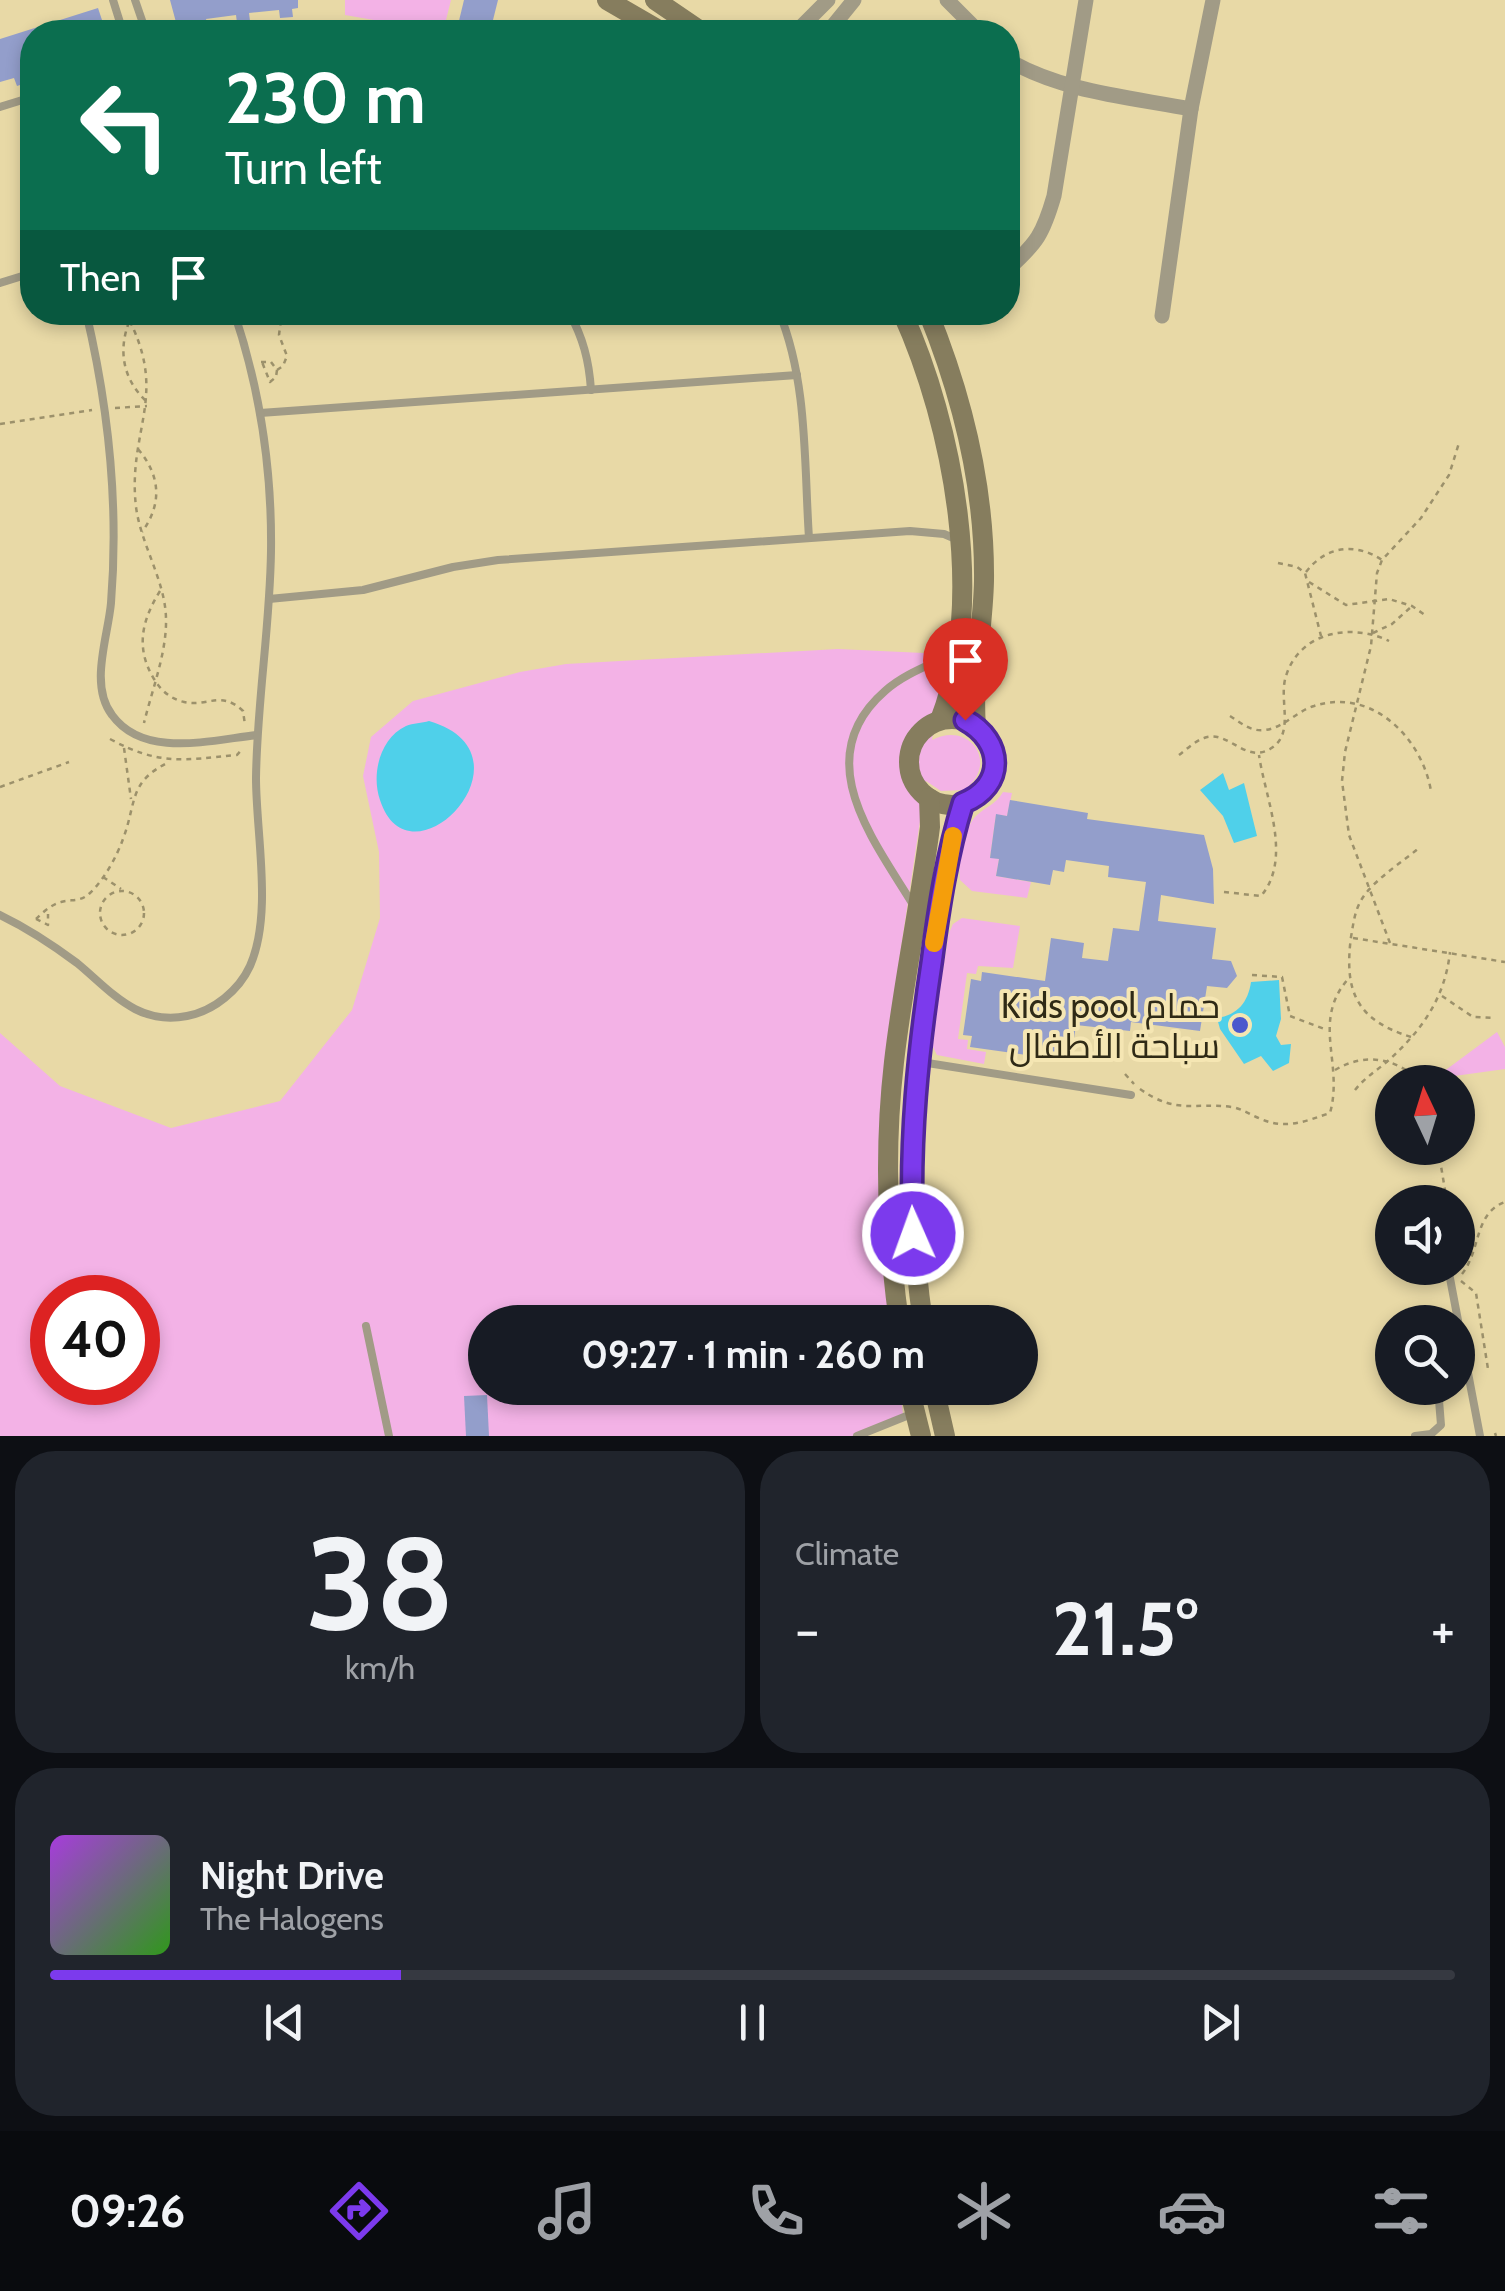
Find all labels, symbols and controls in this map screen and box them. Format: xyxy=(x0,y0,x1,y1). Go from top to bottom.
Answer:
text: 230 m xyxy=(225,55,426,141)
icon: left xyxy=(60,60,190,190)
text: Turn left xyxy=(225,141,382,195)
icon: arrive xyxy=(161,250,216,305)
text: Then xyxy=(60,254,141,301)
pin xyxy=(923,618,1008,721)
icon: arrive xyxy=(938,633,993,688)
place label: Kids pool حمام سباحة الأطفال xyxy=(1001,984,1220,1067)
marker: Kids pool حمام سباحة الأطفال xyxy=(1229,1014,1251,1036)
north arrow xyxy=(1375,1065,1475,1165)
map controls xyxy=(1375,1065,1475,1405)
position arrow xyxy=(861,1182,965,1286)
button: sound xyxy=(1375,1185,1475,1285)
speed limit sign: 40 xyxy=(30,1275,160,1405)
button: search xyxy=(1375,1305,1475,1405)
text: 09:27 · 1 min · 260 m xyxy=(581,1331,925,1378)
text: 38 xyxy=(306,1504,454,1662)
text: Climate xyxy=(795,1534,899,1573)
text: 21.5° xyxy=(1052,1583,1198,1674)
text: − xyxy=(795,1596,819,1663)
text: + xyxy=(1431,1596,1455,1663)
text: km/h xyxy=(345,1648,415,1687)
text: Night Drive xyxy=(200,1852,384,1899)
text: The Halogens xyxy=(200,1899,384,1938)
icon: previous xyxy=(257,1995,312,2050)
icon: pause xyxy=(725,1995,780,2050)
icon: next xyxy=(1193,1995,1248,2050)
icon: directions xyxy=(324,2176,394,2246)
icon: music xyxy=(532,2176,602,2246)
icon: phone xyxy=(741,2176,811,2246)
icon: climate xyxy=(949,2176,1019,2246)
icon: car xyxy=(1157,2176,1227,2246)
icon: filters xyxy=(1366,2176,1436,2246)
text: 09:26 xyxy=(69,2184,185,2238)

